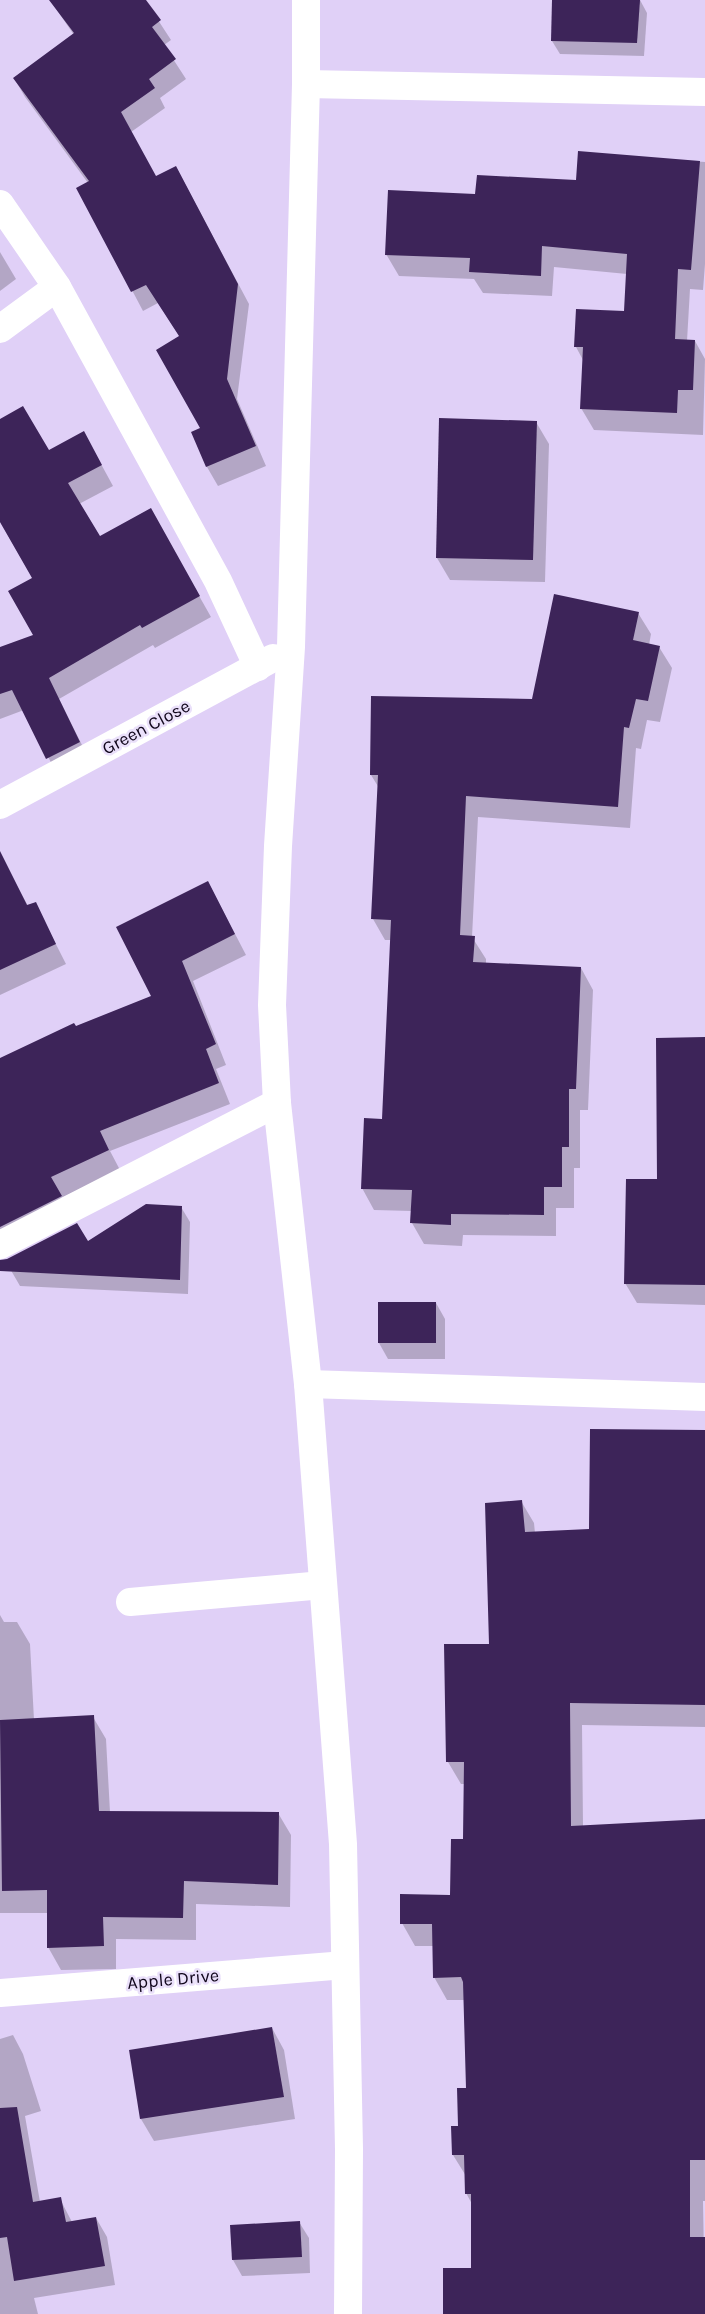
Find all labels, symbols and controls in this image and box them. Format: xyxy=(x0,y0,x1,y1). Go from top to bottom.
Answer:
street label: Green Close xyxy=(98,695,194,759)
street label: Apple Drive xyxy=(126,1964,220,1994)

